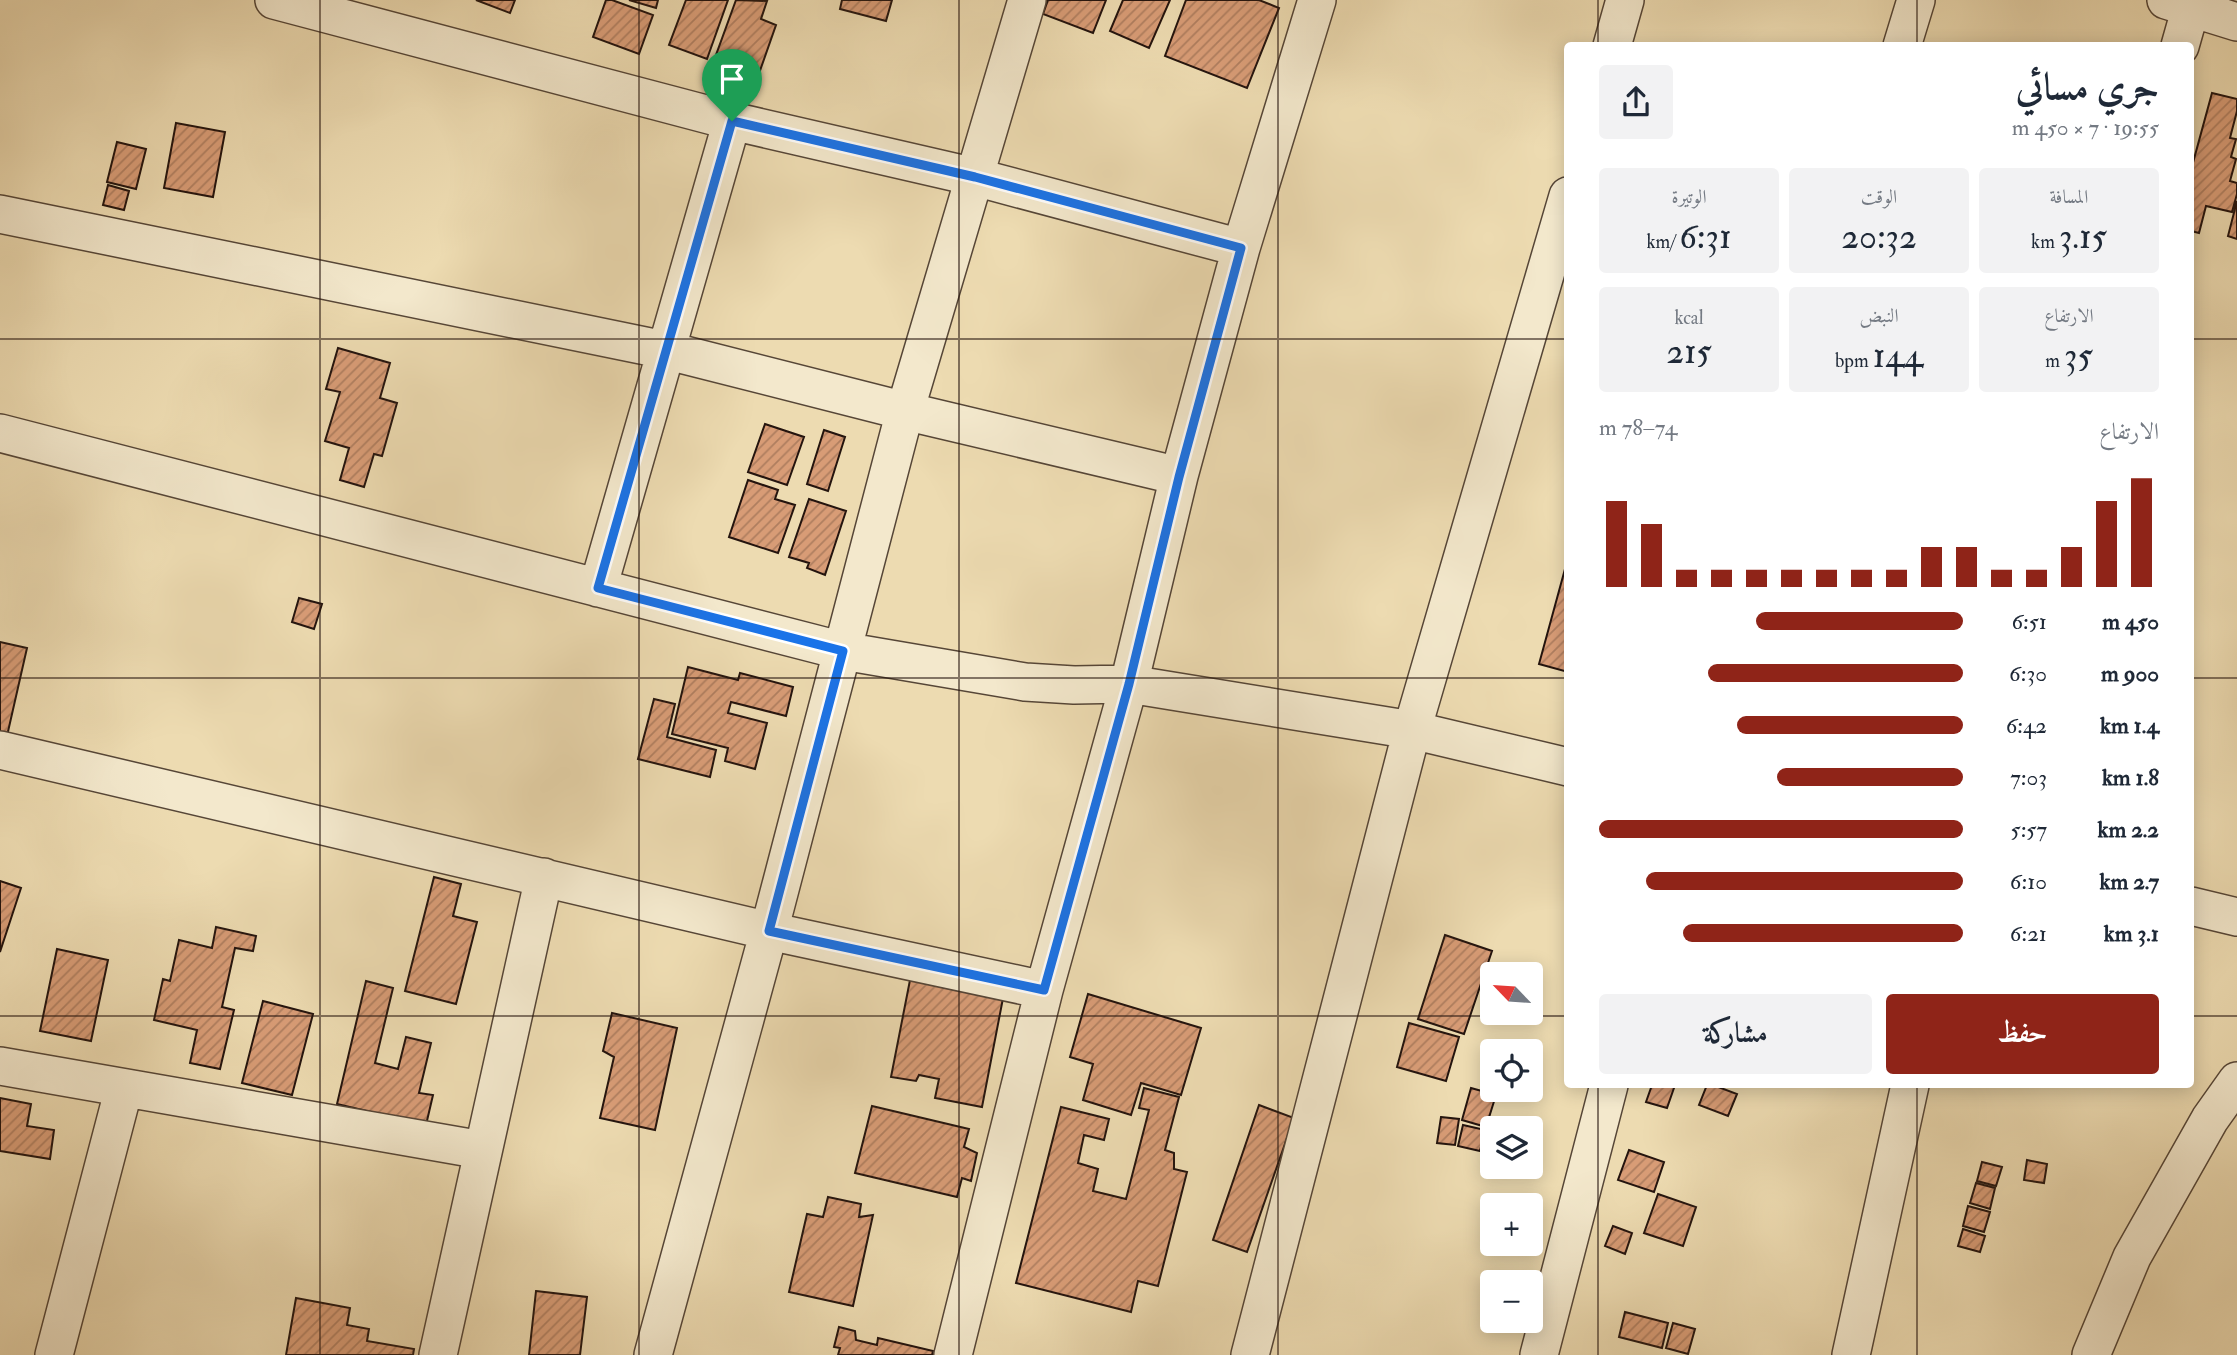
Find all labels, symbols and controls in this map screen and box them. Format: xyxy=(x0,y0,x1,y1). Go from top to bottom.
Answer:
pin xyxy=(702,49,762,121)
icon: arrive xyxy=(713,60,751,98)
text: جري مسائي xyxy=(2016,63,2159,111)
button: share xyxy=(1599,65,1673,139)
text: 19:55 · 7 × 450 m xyxy=(2012,113,2159,142)
text: الوتيرة xyxy=(1671,185,1707,209)
text: الوقت xyxy=(1861,185,1897,209)
text: المسافة xyxy=(2050,185,2088,209)
text: 6:31 xyxy=(1679,215,1731,259)
text: 20:32 xyxy=(1841,215,1917,259)
text: 3.15 xyxy=(2059,215,2107,259)
text: /km xyxy=(1647,230,1679,254)
text: km xyxy=(2031,230,2059,254)
text: النبض xyxy=(1859,304,1899,328)
text: الارتفاع xyxy=(2044,304,2094,328)
text: kcal xyxy=(1674,306,1704,330)
text: 215 xyxy=(1666,330,1712,374)
text: 144 xyxy=(1873,334,1923,378)
text: 35 xyxy=(2064,334,2093,378)
text: bpm xyxy=(1835,349,1873,373)
text: m xyxy=(2045,349,2064,373)
text: 74–78 m xyxy=(1599,413,1677,442)
text: الارتفاع xyxy=(2099,417,2159,446)
text: 6:51 xyxy=(2011,607,2047,636)
text: 450 m xyxy=(2102,607,2159,636)
text: 6:30 xyxy=(2009,659,2047,688)
text: 900 m xyxy=(2101,659,2159,688)
text: 6:42 xyxy=(2006,711,2047,740)
text: 1.4 km xyxy=(2100,711,2159,740)
text: 7:03 xyxy=(2010,763,2047,792)
text: 1.8 km xyxy=(2102,763,2159,792)
text: 5:57 xyxy=(2011,815,2047,844)
text: 2.2 km xyxy=(2098,815,2159,844)
text: 6:10 xyxy=(2010,867,2047,896)
text: 2.7 km xyxy=(2100,867,2159,896)
text: 6:21 xyxy=(2010,919,2047,948)
text: 3.1 km xyxy=(2104,919,2159,948)
north arrow xyxy=(1480,962,1544,1026)
map controls xyxy=(1480,962,1543,1333)
button: مشاركة xyxy=(1599,994,1872,1074)
button: حفظ xyxy=(1886,994,2159,1074)
button: locate xyxy=(1480,1039,1543,1102)
button: layers xyxy=(1480,1116,1543,1179)
button: + xyxy=(1480,1193,1543,1256)
button: − xyxy=(1480,1270,1543,1333)

